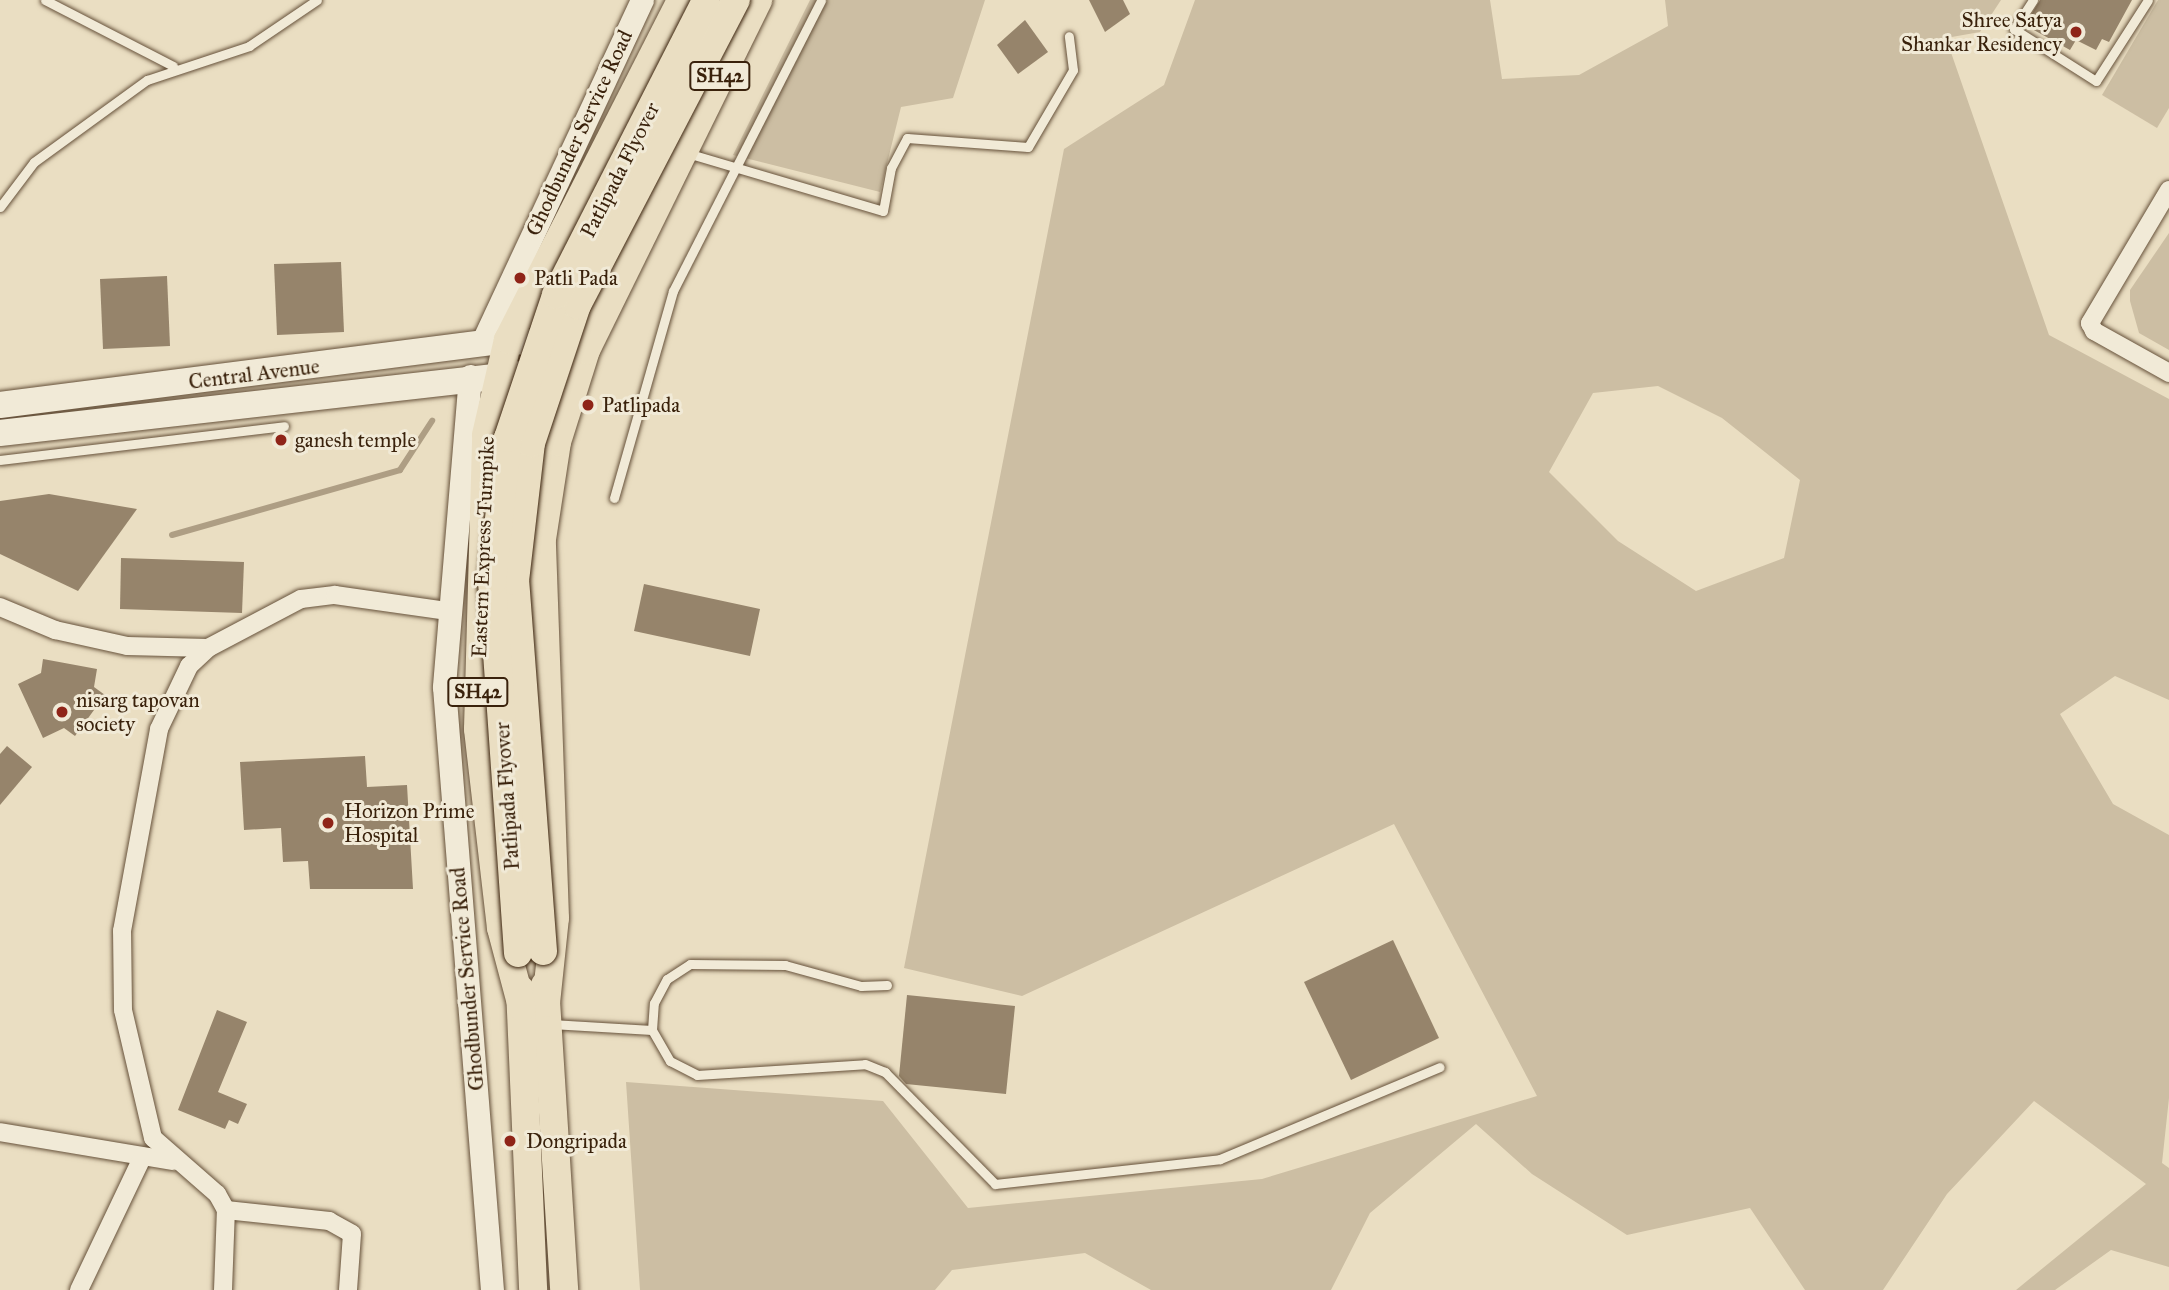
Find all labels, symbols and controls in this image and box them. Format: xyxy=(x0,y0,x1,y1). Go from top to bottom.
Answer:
place label: Shree Satya Shankar Residency xyxy=(1901,7,2062,57)
marker: Shree Satya Shankar Residency xyxy=(2068,24,2084,40)
street label: Ghodbunder Service Road xyxy=(520,26,638,240)
road number: SH42 xyxy=(688,60,752,92)
street label: Patlipada Flyover xyxy=(575,98,665,242)
place label: Patli Pada xyxy=(534,265,618,291)
marker: Patli Pada xyxy=(512,270,528,286)
street label: Central Avenue xyxy=(187,353,321,395)
place label: Patlipada xyxy=(602,392,680,418)
marker: Patlipada xyxy=(580,397,596,413)
place label: ganesh temple xyxy=(295,427,416,453)
marker: ganesh temple xyxy=(273,432,289,448)
street label: Eastern Express Turnpike xyxy=(467,436,499,658)
road number: SH42 xyxy=(447,677,510,708)
place label: nisarg tapovan society xyxy=(76,687,199,737)
marker: nisarg tapovan society xyxy=(54,704,70,720)
street label: Patlipada Flyover xyxy=(489,721,525,871)
place label: Horizon Prime Hospital xyxy=(344,798,474,848)
marker: Horizon Prime Hospital xyxy=(318,813,338,833)
street label: Ghodbunder Service Road xyxy=(445,866,489,1092)
place label: Dongripada xyxy=(526,1128,627,1154)
marker: Dongripada xyxy=(500,1131,520,1151)

